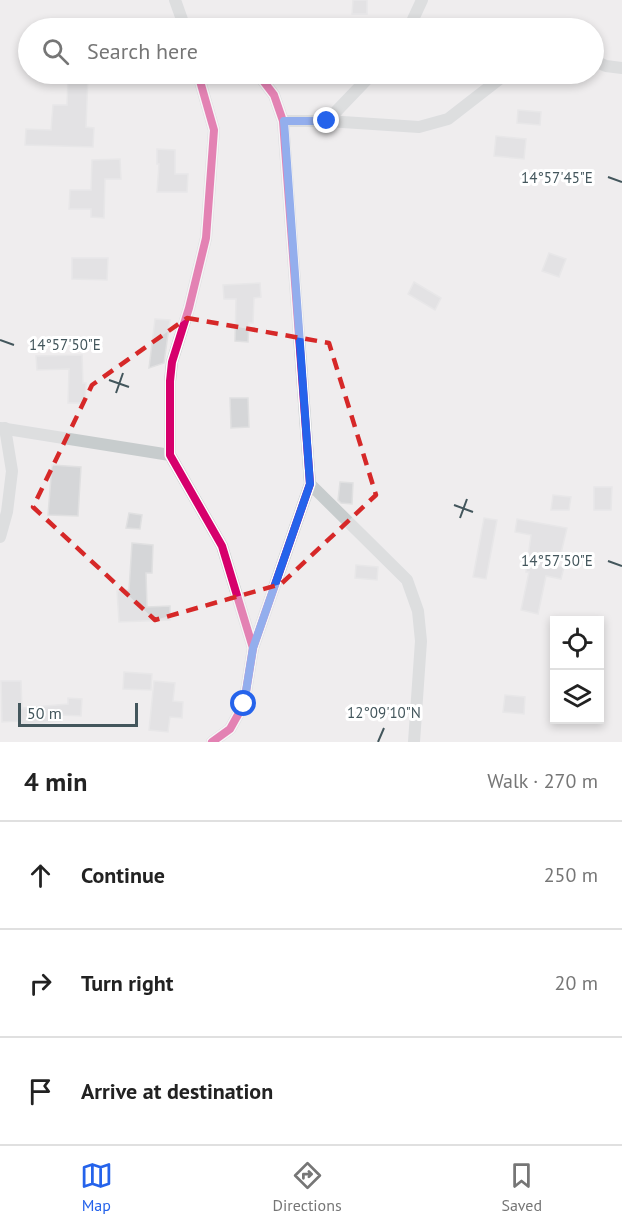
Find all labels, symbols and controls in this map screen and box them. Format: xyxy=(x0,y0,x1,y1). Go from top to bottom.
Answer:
search box xyxy=(18,18,604,84)
icon: search xyxy=(39,35,72,68)
text: Search here xyxy=(87,37,198,65)
route end xyxy=(313,107,339,133)
text: 14°57'45"E xyxy=(521,168,593,187)
text: 14°57'50"E xyxy=(29,335,101,354)
text: 14°57'50"E xyxy=(521,551,593,570)
map controls xyxy=(550,616,604,724)
button: locate xyxy=(550,616,604,670)
button: layers xyxy=(550,670,604,724)
route start xyxy=(230,690,256,716)
scale bar xyxy=(18,700,138,728)
text: 50 m xyxy=(27,703,62,723)
text: 12°09'10"N xyxy=(347,703,421,722)
text: 4 min xyxy=(24,765,87,798)
text: Walk · 270 m xyxy=(487,768,598,794)
icon: ahead xyxy=(24,859,57,892)
text: Continue xyxy=(81,861,165,889)
text: 250 m xyxy=(544,862,598,888)
icon: right xyxy=(24,967,57,1000)
text: Turn right xyxy=(81,969,173,997)
text: 20 m xyxy=(555,970,598,996)
icon: arrive xyxy=(24,1075,57,1108)
text: Arrive at destination xyxy=(81,1077,273,1105)
tab: Map xyxy=(80,1159,113,1215)
tab: Directions xyxy=(273,1159,342,1215)
tab: Saved xyxy=(501,1159,542,1215)

